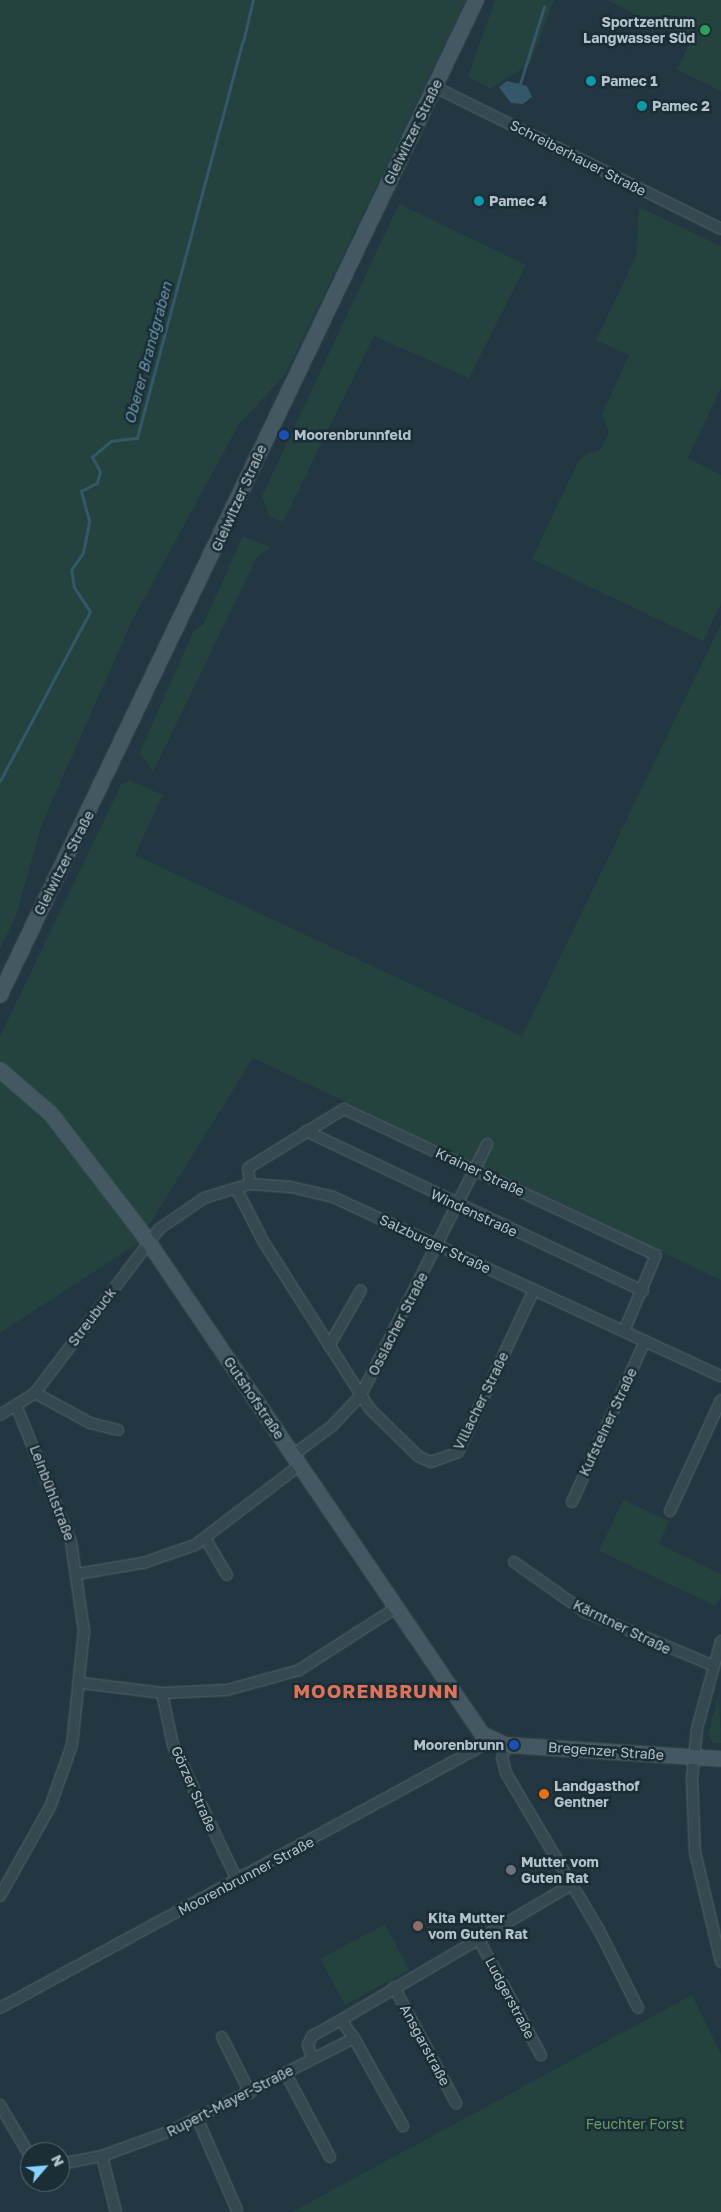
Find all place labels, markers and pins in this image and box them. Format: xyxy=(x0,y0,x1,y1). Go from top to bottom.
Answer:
place label: Sportzentrum Langwasser Süd xyxy=(583,14,695,46)
marker: Sportzentrum Langwasser Süd xyxy=(699,24,711,36)
place label: Pamec 1 xyxy=(601,73,658,89)
marker: Pamec 1 xyxy=(585,75,597,87)
place label: Pamec 2 xyxy=(652,98,710,114)
marker: Pamec 2 xyxy=(636,100,648,112)
place label: Pamec 4 xyxy=(489,193,547,209)
marker: Pamec 4 xyxy=(473,195,485,207)
place label: Moorenbrunnfeld xyxy=(294,427,411,443)
marker: Moorenbrunnfeld xyxy=(278,429,290,441)
place label: Moorenbrunn xyxy=(413,1737,504,1753)
marker: Moorenbrunn xyxy=(508,1739,520,1751)
place label: Landgasthof Gentner xyxy=(554,1778,639,1810)
marker: Landgasthof Gentner xyxy=(538,1788,550,1800)
place label: Mutter vom Guten Rat xyxy=(521,1854,599,1886)
marker: Mutter vom Guten Rat xyxy=(505,1864,517,1876)
place label: Kita Mutter vom Guten Rat xyxy=(428,1910,528,1942)
marker: Kita Mutter vom Guten Rat xyxy=(412,1920,424,1932)

